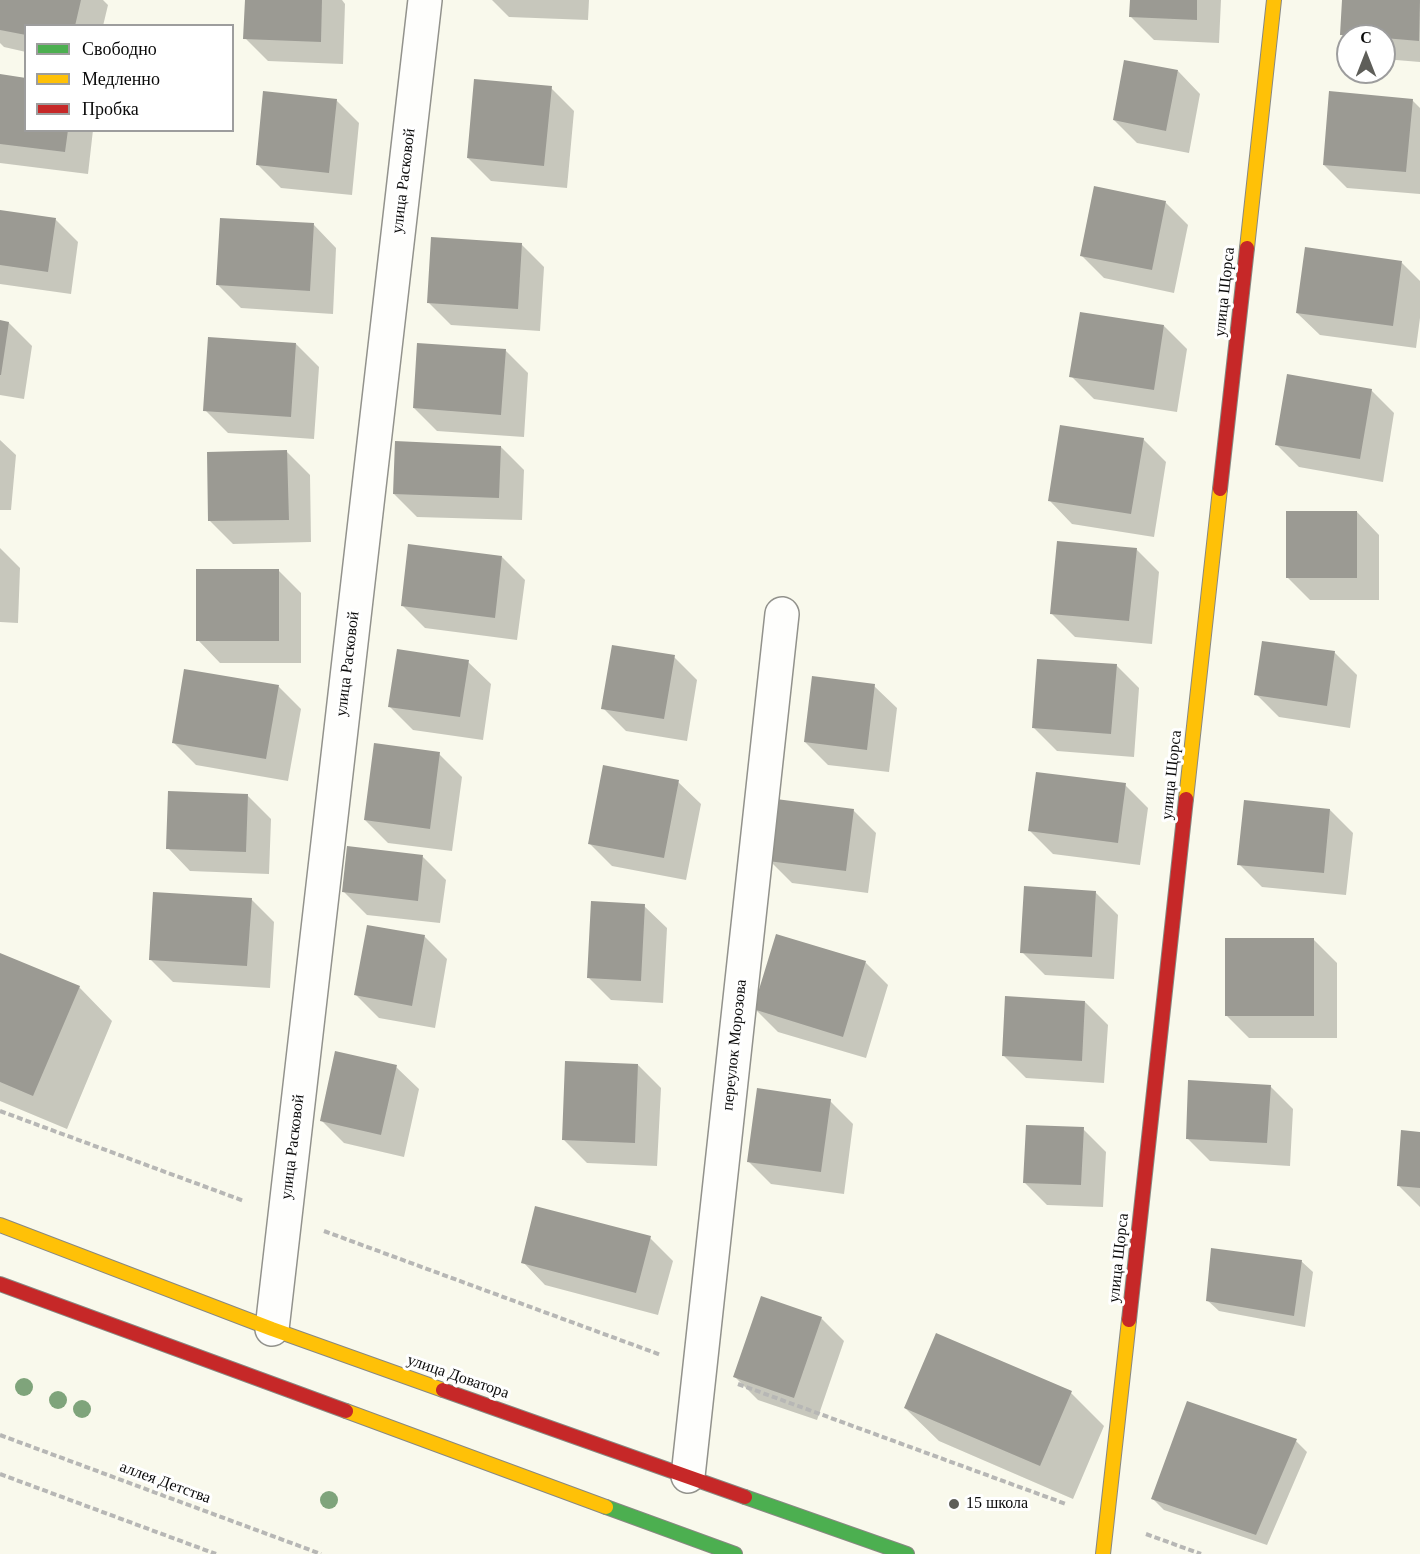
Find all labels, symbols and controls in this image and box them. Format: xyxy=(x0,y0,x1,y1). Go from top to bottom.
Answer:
legend xyxy=(24,24,234,132)
north arrow xyxy=(1336,24,1396,84)
text: С xyxy=(1360,29,1372,46)
text: Свободно xyxy=(82,39,157,59)
text: Медленно xyxy=(82,69,160,89)
text: Пробка xyxy=(82,99,139,119)
street label: улица Расковой xyxy=(388,127,420,235)
street label: улица Щорса xyxy=(1211,246,1239,338)
street label: улица Расковой xyxy=(332,610,364,718)
street label: улица Щорса xyxy=(1158,729,1186,821)
street label: переулок Морозова xyxy=(719,978,751,1112)
street label: улица Расковой xyxy=(277,1093,309,1201)
street label: улица Щорса xyxy=(1105,1212,1133,1304)
street label: улица Доватора xyxy=(405,1351,511,1403)
street label: аллея Детства xyxy=(117,1458,213,1508)
place label: 15 школа xyxy=(966,1494,1028,1514)
marker: 15 школа xyxy=(947,1497,961,1511)

